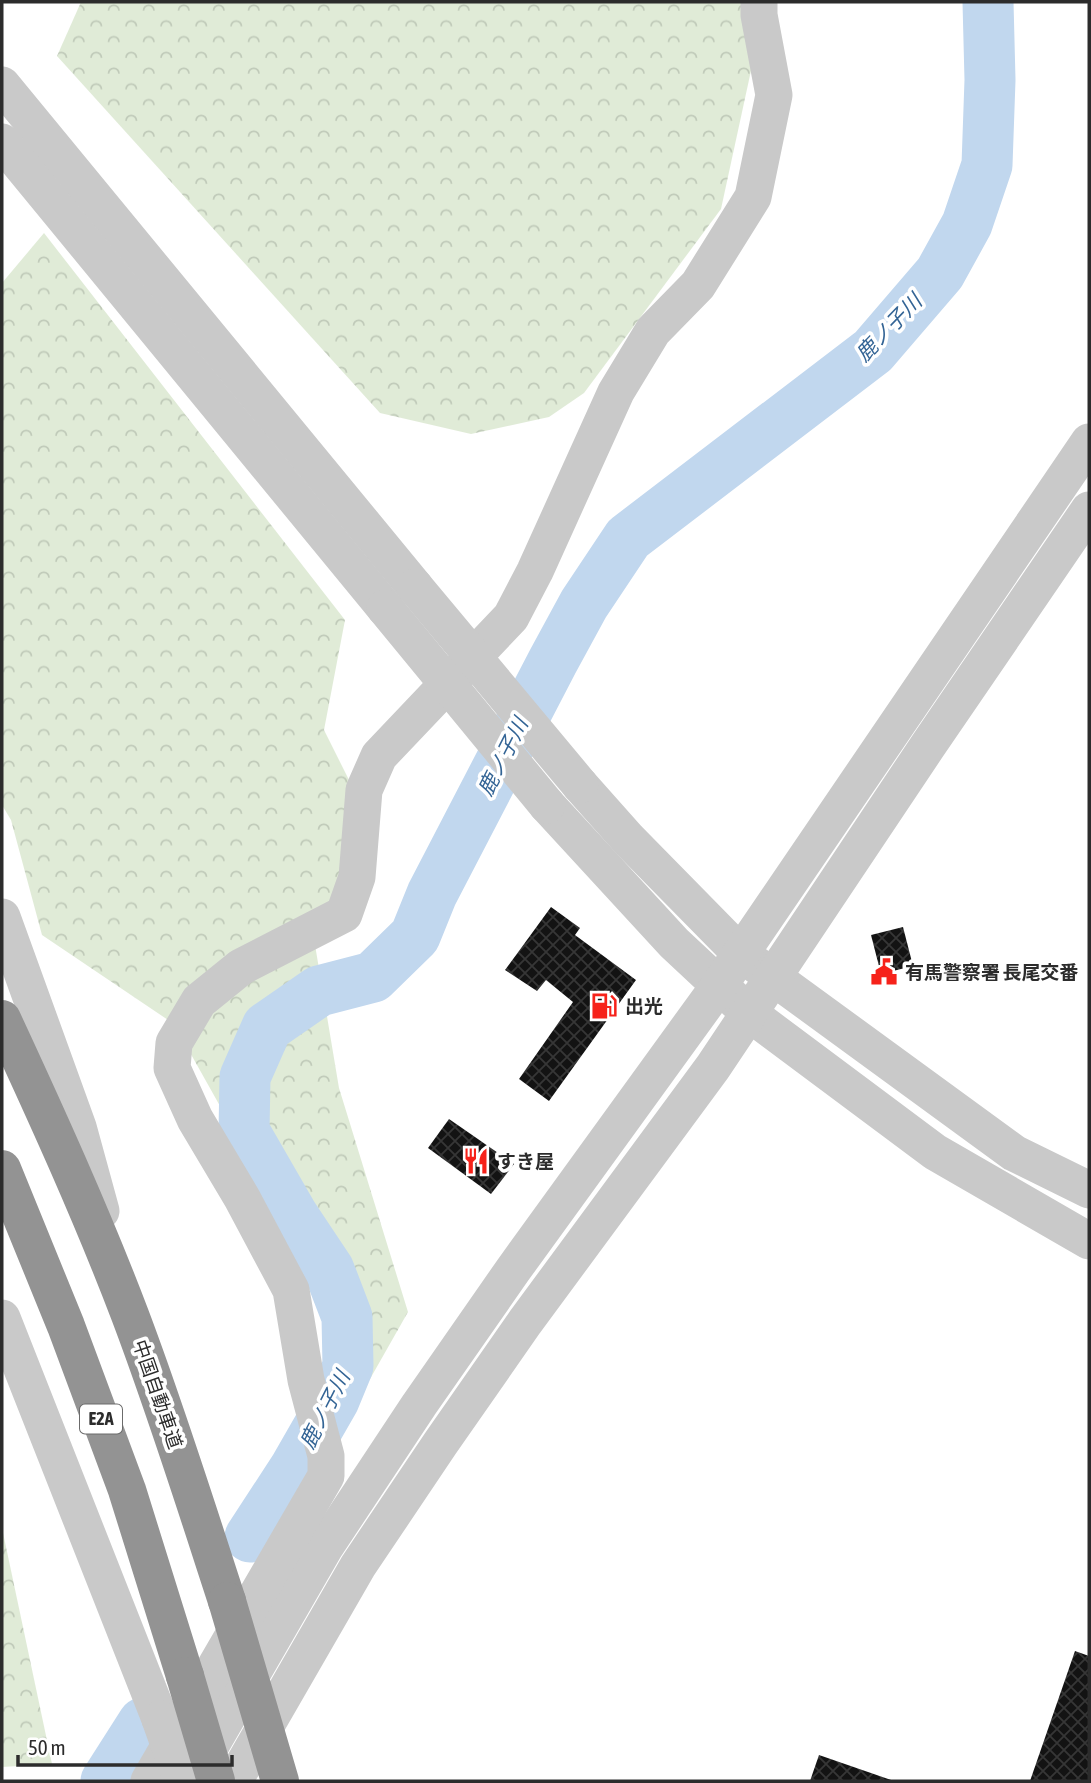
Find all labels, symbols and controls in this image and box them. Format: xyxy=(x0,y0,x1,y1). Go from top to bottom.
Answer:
water label: 鹿ノ子川 xyxy=(850,287,927,366)
water label: 鹿ノ子川 xyxy=(472,712,533,799)
public building icon: 有馬警察署 長尾交番 xyxy=(869,957,899,987)
place label: 有馬警察署 長尾交番 xyxy=(905,961,1079,983)
fuel station icon: 出光 xyxy=(589,991,619,1021)
place label: 出光 xyxy=(625,995,663,1017)
restaurant icon: すき屋 xyxy=(461,1146,491,1176)
place label: すき屋 xyxy=(497,1150,554,1172)
street label: 中国自動車道 xyxy=(129,1337,187,1451)
water label: 鹿ノ子川 xyxy=(294,1365,355,1452)
road number: E2A xyxy=(80,1404,122,1434)
scale bar xyxy=(18,1724,231,1768)
text: 50 m xyxy=(28,1735,66,1759)

